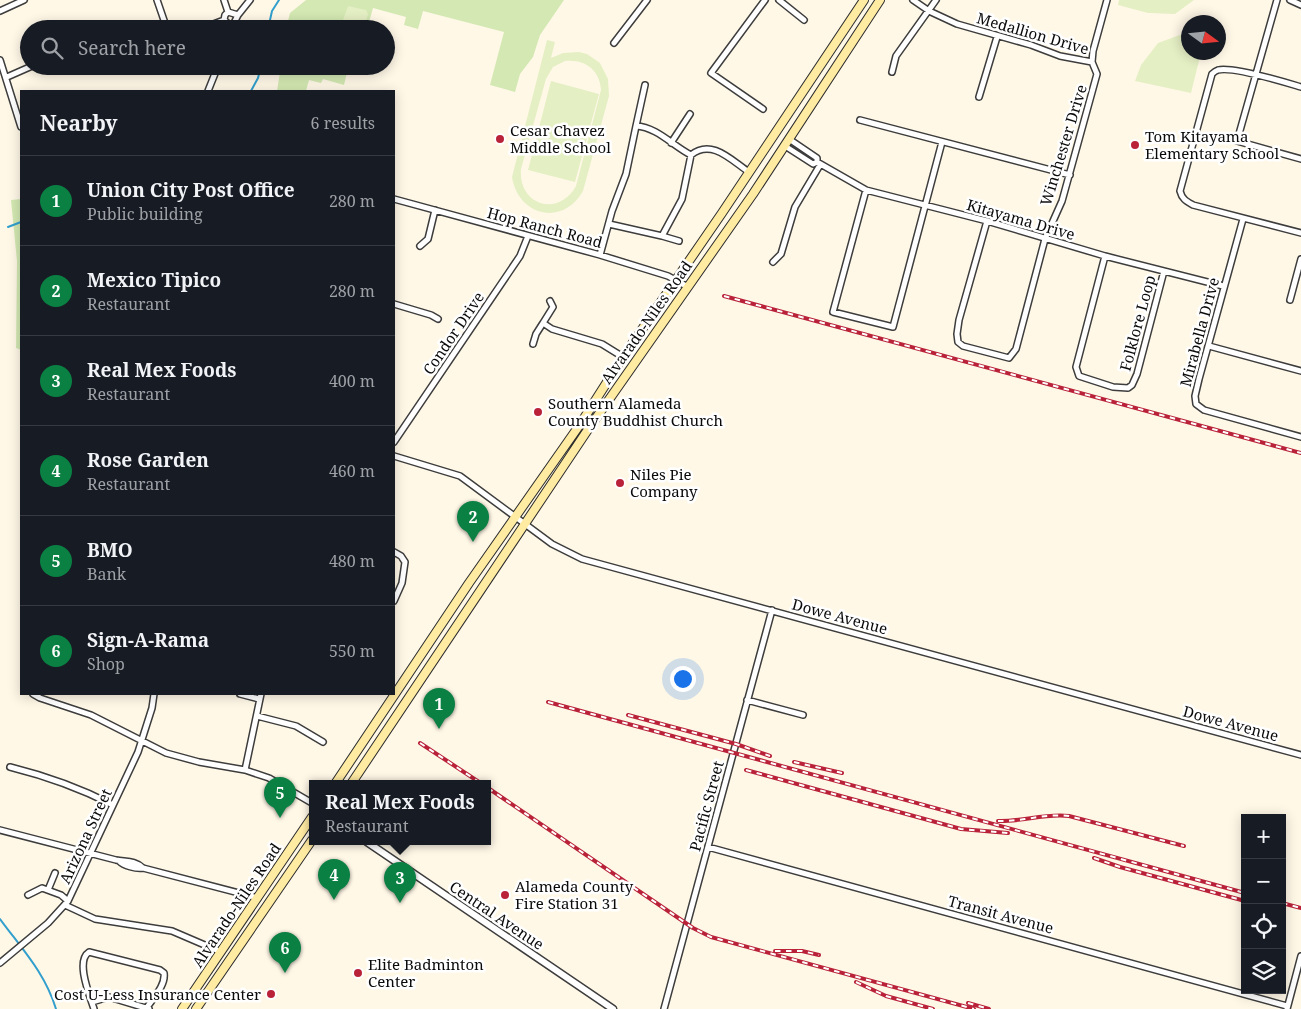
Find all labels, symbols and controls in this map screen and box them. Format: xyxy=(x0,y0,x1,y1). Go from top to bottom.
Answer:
street label: Medallion Drive xyxy=(975,7,1091,59)
north arrow xyxy=(1181,15,1226,60)
search box xyxy=(20,20,395,75)
icon: search xyxy=(38,34,66,62)
text: Search here xyxy=(78,35,186,61)
street label: Winchester Drive xyxy=(1035,82,1091,208)
text: Nearby xyxy=(40,109,118,137)
text: 6 results xyxy=(311,112,375,134)
place label: Cesar Chavez Middle School xyxy=(510,120,611,157)
place label: Tom Kitayama Elementary School xyxy=(1145,126,1279,163)
marker: Cesar Chavez Middle School xyxy=(494,133,506,145)
marker: Tom Kitayama Elementary School xyxy=(1129,139,1141,151)
text: Union City Post Office xyxy=(87,177,295,203)
text: 1 xyxy=(51,190,61,212)
text: 280 m xyxy=(329,190,375,212)
street label: Kitayama Drive xyxy=(965,194,1077,244)
street label: Hop Ranch Road xyxy=(485,202,605,252)
text: Public building xyxy=(87,203,203,225)
street label: Alvarado-Niles Road xyxy=(596,257,696,387)
text: Mexico Tipico xyxy=(87,267,221,293)
street label: Folklore Loop xyxy=(1115,273,1159,373)
street label: Mirabella Drive xyxy=(1175,275,1223,389)
text: 2 xyxy=(51,280,61,302)
text: 280 m xyxy=(329,280,375,302)
street label: Condor Drive xyxy=(418,288,488,378)
text: Restaurant xyxy=(87,293,170,315)
text: Real Mex Foods xyxy=(87,357,236,383)
text: 3 xyxy=(51,370,61,392)
text: 400 m xyxy=(329,370,375,392)
text: Restaurant xyxy=(87,383,170,405)
place label: Southern Alameda County Buddhist Church xyxy=(548,393,723,430)
marker: Southern Alameda County Buddhist Church xyxy=(532,406,544,418)
text: Rose Garden xyxy=(87,447,209,473)
text: 4 xyxy=(51,460,61,482)
text: 460 m xyxy=(329,460,375,482)
place label: Niles Pie Company xyxy=(630,464,698,501)
text: Restaurant xyxy=(87,473,170,495)
marker: Niles Pie Company xyxy=(614,477,626,489)
pin: 2 xyxy=(457,501,489,542)
text: BMO xyxy=(87,537,133,563)
text: 5 xyxy=(51,550,61,572)
text: 480 m xyxy=(329,550,375,572)
text: Bank xyxy=(87,563,126,585)
street label: Dowe Avenue xyxy=(790,594,890,638)
text: Sign-A-Rama xyxy=(87,627,209,653)
text: 6 xyxy=(51,640,61,662)
text: 550 m xyxy=(329,640,375,662)
text: Shop xyxy=(87,653,125,675)
your location xyxy=(670,666,696,692)
pin: 1 xyxy=(423,688,455,729)
street label: Dowe Avenue xyxy=(1181,701,1281,745)
street label: Pacific Street xyxy=(684,759,728,853)
pin: 5 xyxy=(264,777,296,818)
popup xyxy=(309,780,491,845)
street label: Arizona Street xyxy=(54,785,116,887)
text: Real Mex Foods xyxy=(325,789,475,815)
map controls xyxy=(1241,814,1286,994)
button: + xyxy=(1241,814,1286,859)
text: Restaurant xyxy=(325,815,409,837)
street label: Alvarado-Niles Road xyxy=(187,839,285,971)
pin: 4 xyxy=(318,859,350,900)
button: − xyxy=(1241,859,1286,904)
pin: 3 xyxy=(384,862,416,903)
street label: Central Avenue xyxy=(446,876,548,954)
place label: Alameda County Fire Station 31 xyxy=(515,876,634,913)
marker: Alameda County Fire Station 31 xyxy=(499,889,511,901)
street label: Transit Avenue xyxy=(946,890,1056,938)
button: locate xyxy=(1241,904,1286,949)
pin: 6 xyxy=(269,932,301,973)
button: layers xyxy=(1241,949,1286,994)
place label: Elite Badminton Center xyxy=(368,954,484,991)
marker: Elite Badminton Center xyxy=(352,967,364,979)
place label: Cost U-Less Insurance Center xyxy=(54,984,261,1004)
marker: Cost U-Less Insurance Center xyxy=(265,988,277,1000)

